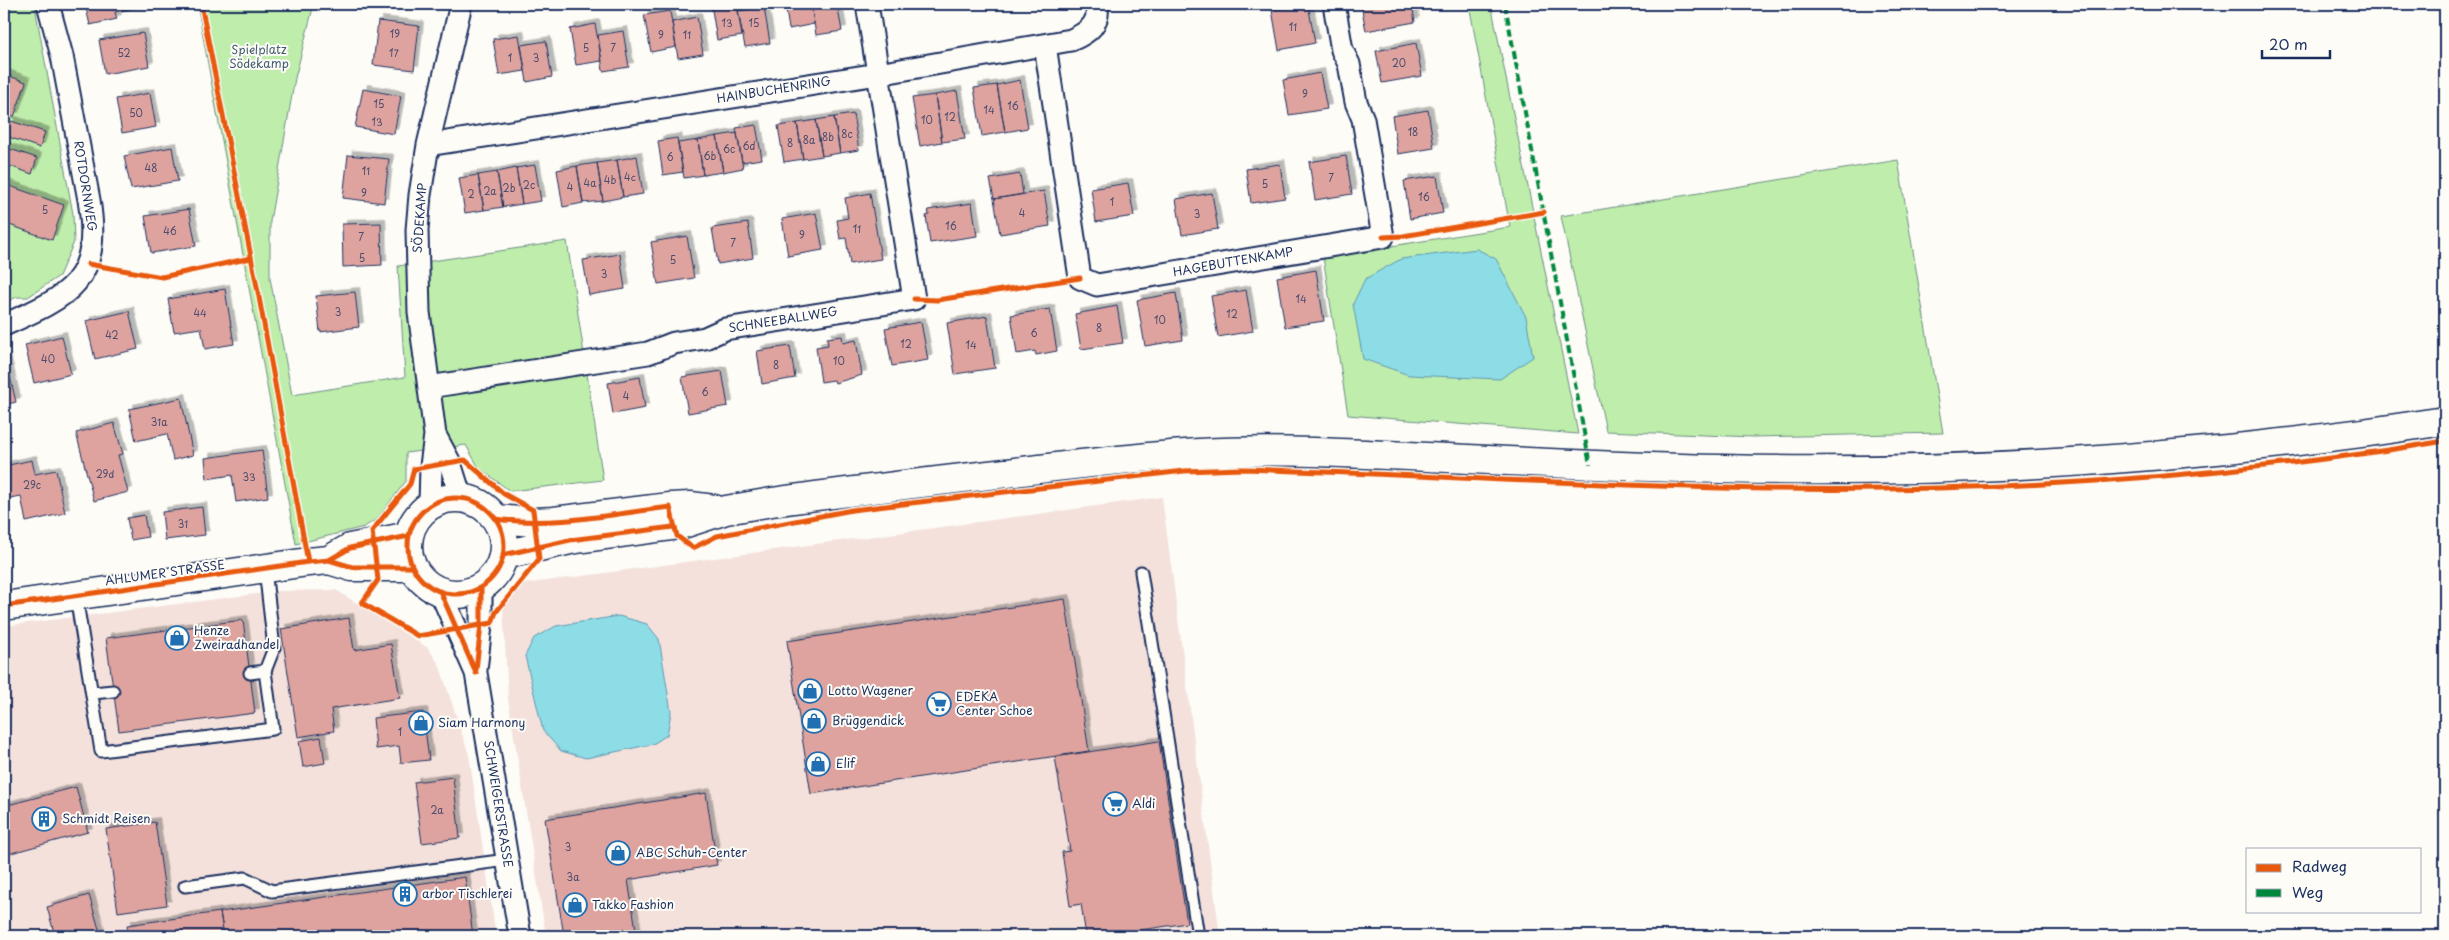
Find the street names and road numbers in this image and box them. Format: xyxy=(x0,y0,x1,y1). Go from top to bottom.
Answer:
street label: HAINBUCHENRING xyxy=(715,71,832,107)
street label: ROTDORNWEG xyxy=(70,139,102,233)
street label: SÖDEKAMP xyxy=(408,182,430,254)
street label: HAGEBUTTENKAMP xyxy=(1171,242,1295,280)
street label: SCHNEEBALLWEG xyxy=(727,301,839,337)
street label: AHLUMER STRASSE xyxy=(104,555,226,589)
street label: SCHWEIGERSTRASSE xyxy=(480,739,518,869)

